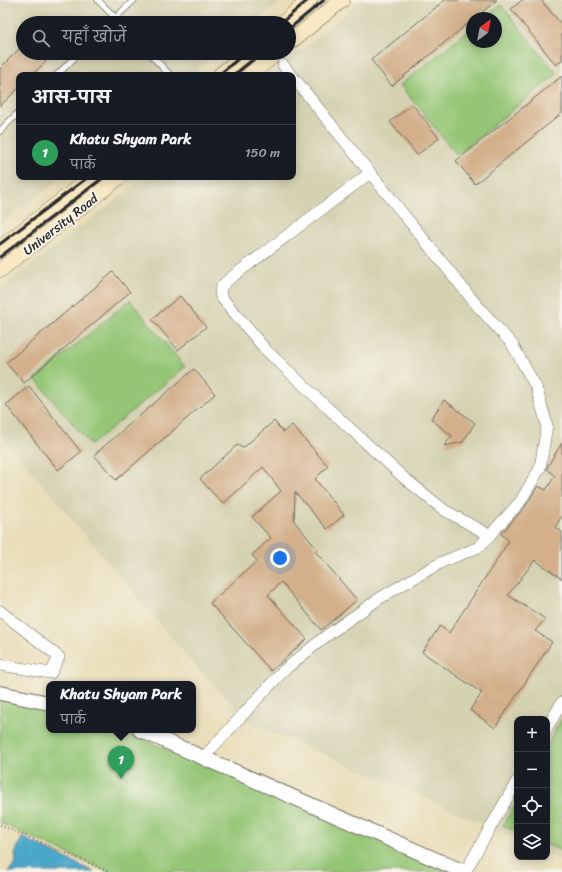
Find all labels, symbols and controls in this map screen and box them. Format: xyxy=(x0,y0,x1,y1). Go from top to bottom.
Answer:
north arrow xyxy=(466,12,502,48)
search box xyxy=(16,16,296,60)
text: यहाँ खोजें xyxy=(62,24,127,50)
icon: search xyxy=(30,27,52,49)
text: आस-पास xyxy=(32,82,111,112)
text: Khatu Shyam Park xyxy=(70,126,191,152)
text: 1 xyxy=(42,141,48,164)
text: 150 m xyxy=(245,141,280,164)
text: पार्क xyxy=(70,153,96,176)
street label: University Road xyxy=(18,187,104,261)
your location xyxy=(270,548,290,568)
popup xyxy=(46,681,196,733)
text: Khatu Shyam Park xyxy=(60,681,182,707)
text: पार्क xyxy=(60,708,86,731)
map controls xyxy=(514,716,550,860)
button: + xyxy=(514,716,550,752)
pin: 1 xyxy=(108,746,134,779)
button: − xyxy=(514,752,550,788)
button: locate xyxy=(514,788,550,824)
button: layers xyxy=(514,824,550,860)

